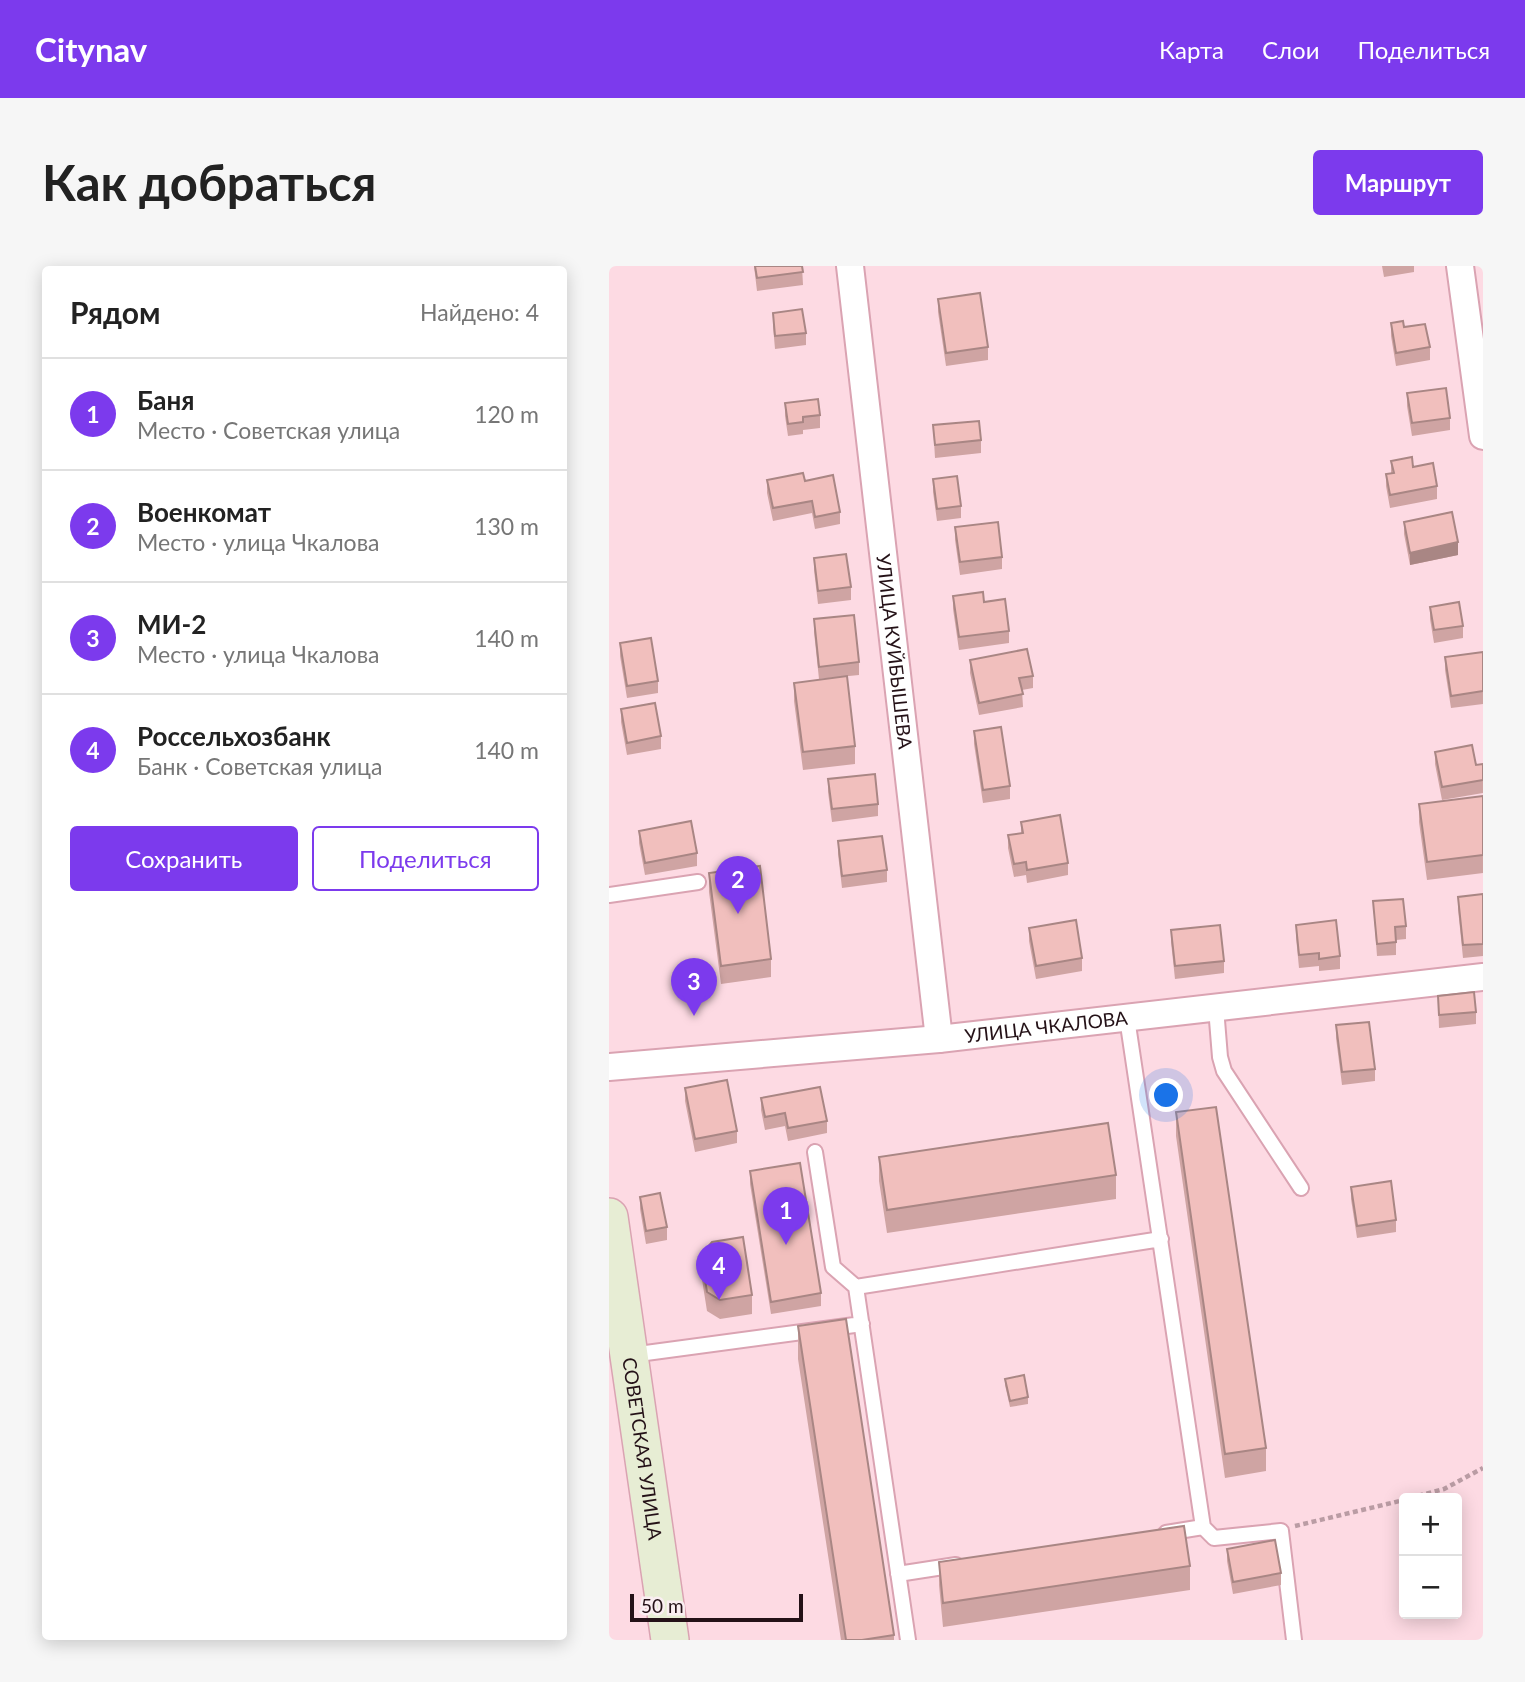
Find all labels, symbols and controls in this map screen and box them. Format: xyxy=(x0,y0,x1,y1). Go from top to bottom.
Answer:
text: Citynav xyxy=(35,29,147,69)
text: Карта xyxy=(1159,35,1224,64)
text: Слои xyxy=(1262,35,1319,64)
text: Поделиться xyxy=(1357,35,1490,64)
button: Маршрут xyxy=(1313,150,1483,215)
text: Как добраться xyxy=(42,153,376,211)
text: Рядом xyxy=(70,294,160,330)
text: Найдено: 4 xyxy=(420,298,539,326)
text: Баня xyxy=(137,384,195,416)
text: 1 xyxy=(86,400,100,428)
text: 120 m xyxy=(474,400,539,428)
text: Место · Советская улица xyxy=(137,416,400,444)
text: Военкомат xyxy=(137,496,271,528)
text: 2 xyxy=(86,512,100,540)
text: 130 m xyxy=(474,512,539,540)
text: Место · улица Чкалова xyxy=(137,528,380,556)
street label: УЛИЦА КУЙБЫШЕВА xyxy=(872,553,918,750)
text: МИ-2 xyxy=(137,608,206,640)
text: 3 xyxy=(86,624,100,652)
text: 140 m xyxy=(474,624,539,652)
text: Место · улица Чкалова xyxy=(137,640,380,668)
text: Россельхозбанк xyxy=(137,720,331,752)
text: 4 xyxy=(86,736,100,764)
text: 140 m xyxy=(474,736,539,764)
text: Банк · Советская улица xyxy=(137,752,382,780)
button: Сохранить xyxy=(70,826,298,891)
button: Поделиться xyxy=(312,826,539,891)
pin: 2 xyxy=(715,856,761,914)
pin: 3 xyxy=(671,958,717,1016)
street label: УЛИЦА ЧКАЛОВА xyxy=(963,1006,1129,1047)
your location xyxy=(1149,1078,1183,1112)
pin: 1 xyxy=(763,1187,809,1245)
pin: 4 xyxy=(696,1242,742,1300)
street label: СОВЕТСКАЯ УЛИЦА xyxy=(618,1356,667,1541)
map controls xyxy=(1399,1493,1462,1619)
button: + xyxy=(1399,1493,1462,1556)
button: − xyxy=(1399,1556,1462,1619)
scale bar xyxy=(630,1591,803,1623)
text: 50 m xyxy=(641,1594,684,1617)

